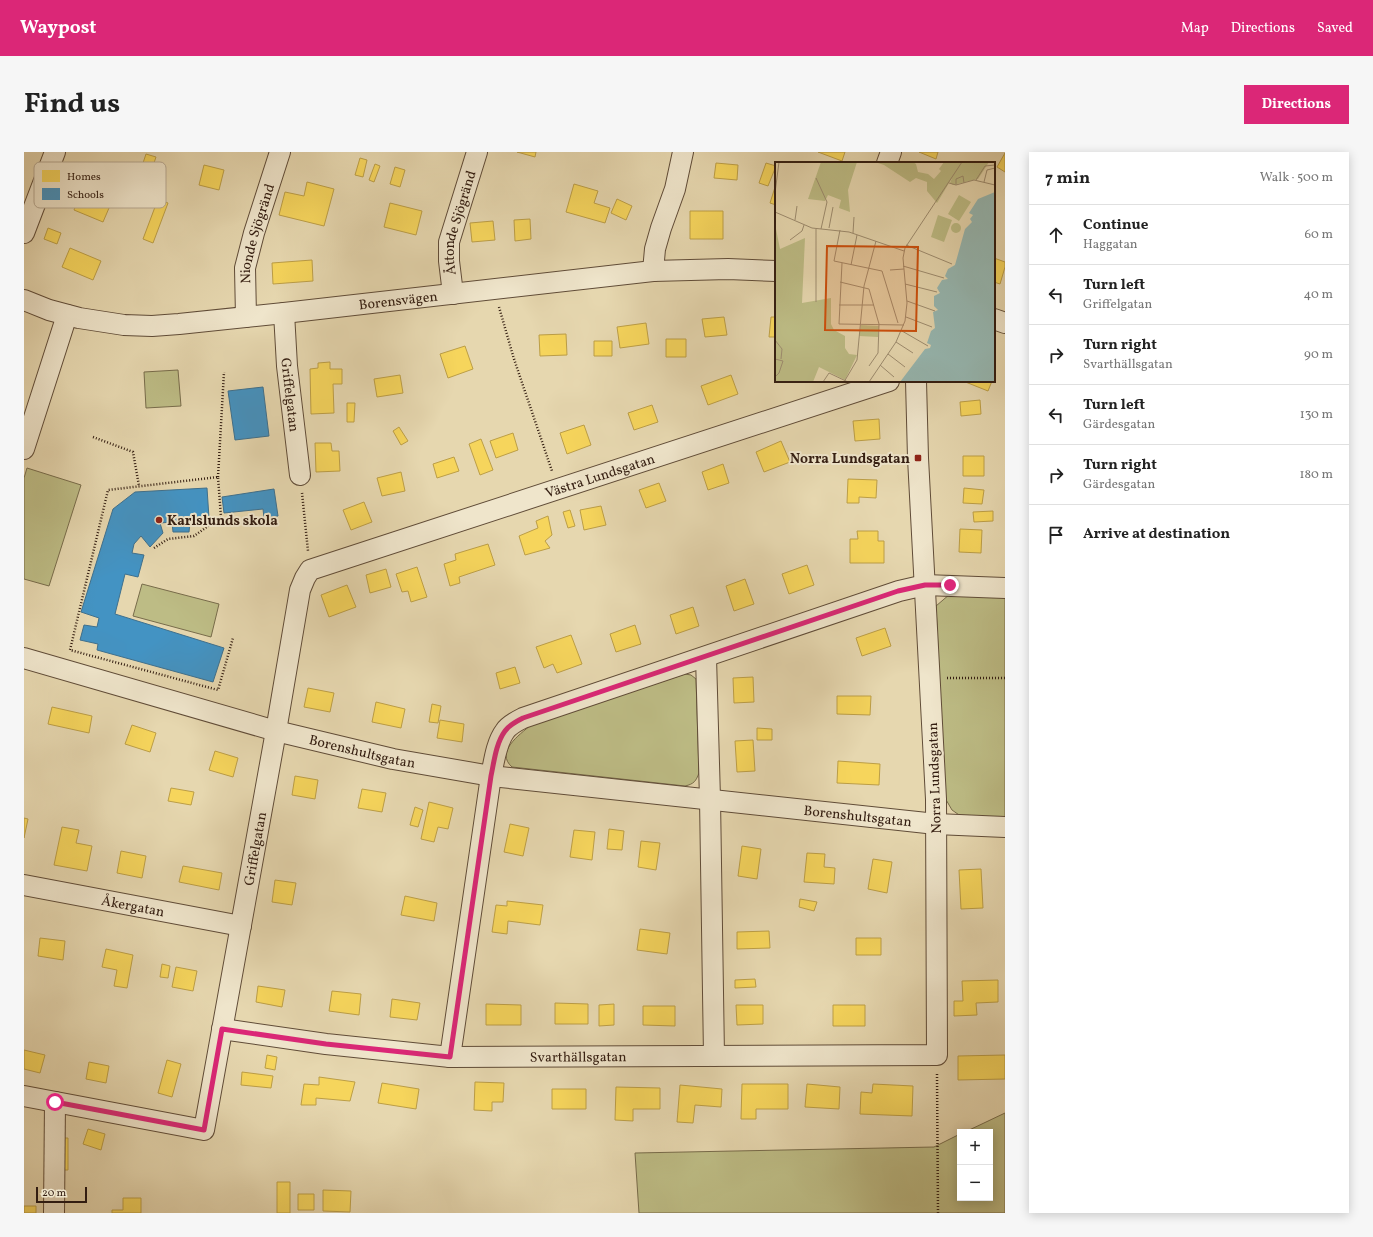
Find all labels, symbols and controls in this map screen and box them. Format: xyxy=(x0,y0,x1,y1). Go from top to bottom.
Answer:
text: Waypost xyxy=(20,15,96,41)
text: Map xyxy=(1181,19,1209,38)
text: Directions xyxy=(1231,19,1295,38)
text: Saved xyxy=(1317,19,1353,38)
text: Find us xyxy=(24,85,120,124)
button: Directions xyxy=(1244,85,1349,124)
legend xyxy=(34,162,166,208)
inset map xyxy=(775,162,995,382)
text: 7 min xyxy=(1045,167,1090,190)
street label: Åttonde Sjögränd xyxy=(441,168,482,276)
text: Walk · 500 m xyxy=(1260,169,1333,187)
text: Homes xyxy=(67,170,101,185)
street label: Nionde Sjögränd xyxy=(237,181,280,284)
text: Schools xyxy=(67,188,104,203)
text: Continue xyxy=(1083,215,1148,236)
icon: ahead xyxy=(1045,224,1067,246)
text: 60 m xyxy=(1305,226,1333,244)
text: Haggatan xyxy=(1083,236,1138,254)
text: Turn left xyxy=(1083,275,1145,296)
icon: left xyxy=(1045,284,1067,306)
text: 40 m xyxy=(1304,286,1333,304)
street label: Borensvägen xyxy=(358,288,439,315)
text: Griffelgatan xyxy=(1083,296,1152,314)
text: Turn right xyxy=(1083,335,1157,356)
icon: right xyxy=(1045,344,1067,366)
text: 90 m xyxy=(1304,346,1333,364)
text: Svarthällsgatan xyxy=(1083,356,1173,374)
street label: Griffelgatan xyxy=(276,357,303,433)
text: Turn left xyxy=(1083,395,1145,416)
icon: left xyxy=(1045,404,1067,426)
text: 130 m xyxy=(1300,406,1333,424)
text: Gärdesgatan xyxy=(1083,416,1155,434)
street label: Västra Lundsgatan xyxy=(543,450,658,504)
place label: Norra Lundsgatan xyxy=(790,450,910,469)
marker: Norra Lundsgatan xyxy=(913,453,923,463)
text: Turn right xyxy=(1083,455,1157,476)
icon: right xyxy=(1045,464,1067,486)
text: 180 m xyxy=(1299,466,1333,484)
text: Gärdesgatan xyxy=(1083,476,1155,494)
place label: Karlslunds skola xyxy=(167,512,278,531)
marker: Karlslunds skola xyxy=(154,515,164,525)
icon: arrive xyxy=(1045,524,1067,546)
text: Arrive at destination xyxy=(1083,524,1230,545)
route end xyxy=(941,576,959,594)
street label: Norra Lundsgatan xyxy=(924,722,947,834)
street label: Borenshultsgatan xyxy=(307,731,417,774)
street label: Borenshultsgatan xyxy=(803,802,913,832)
street label: Griffelgatan xyxy=(240,811,272,887)
street label: Åkergatan xyxy=(100,892,166,922)
street label: Svarthällsgatan xyxy=(530,1048,627,1068)
route start xyxy=(46,1093,64,1111)
map controls xyxy=(957,1129,993,1201)
button: + xyxy=(957,1129,993,1165)
button: − xyxy=(957,1165,993,1201)
scale bar xyxy=(36,1185,87,1204)
text: 20 m xyxy=(42,1186,66,1201)

